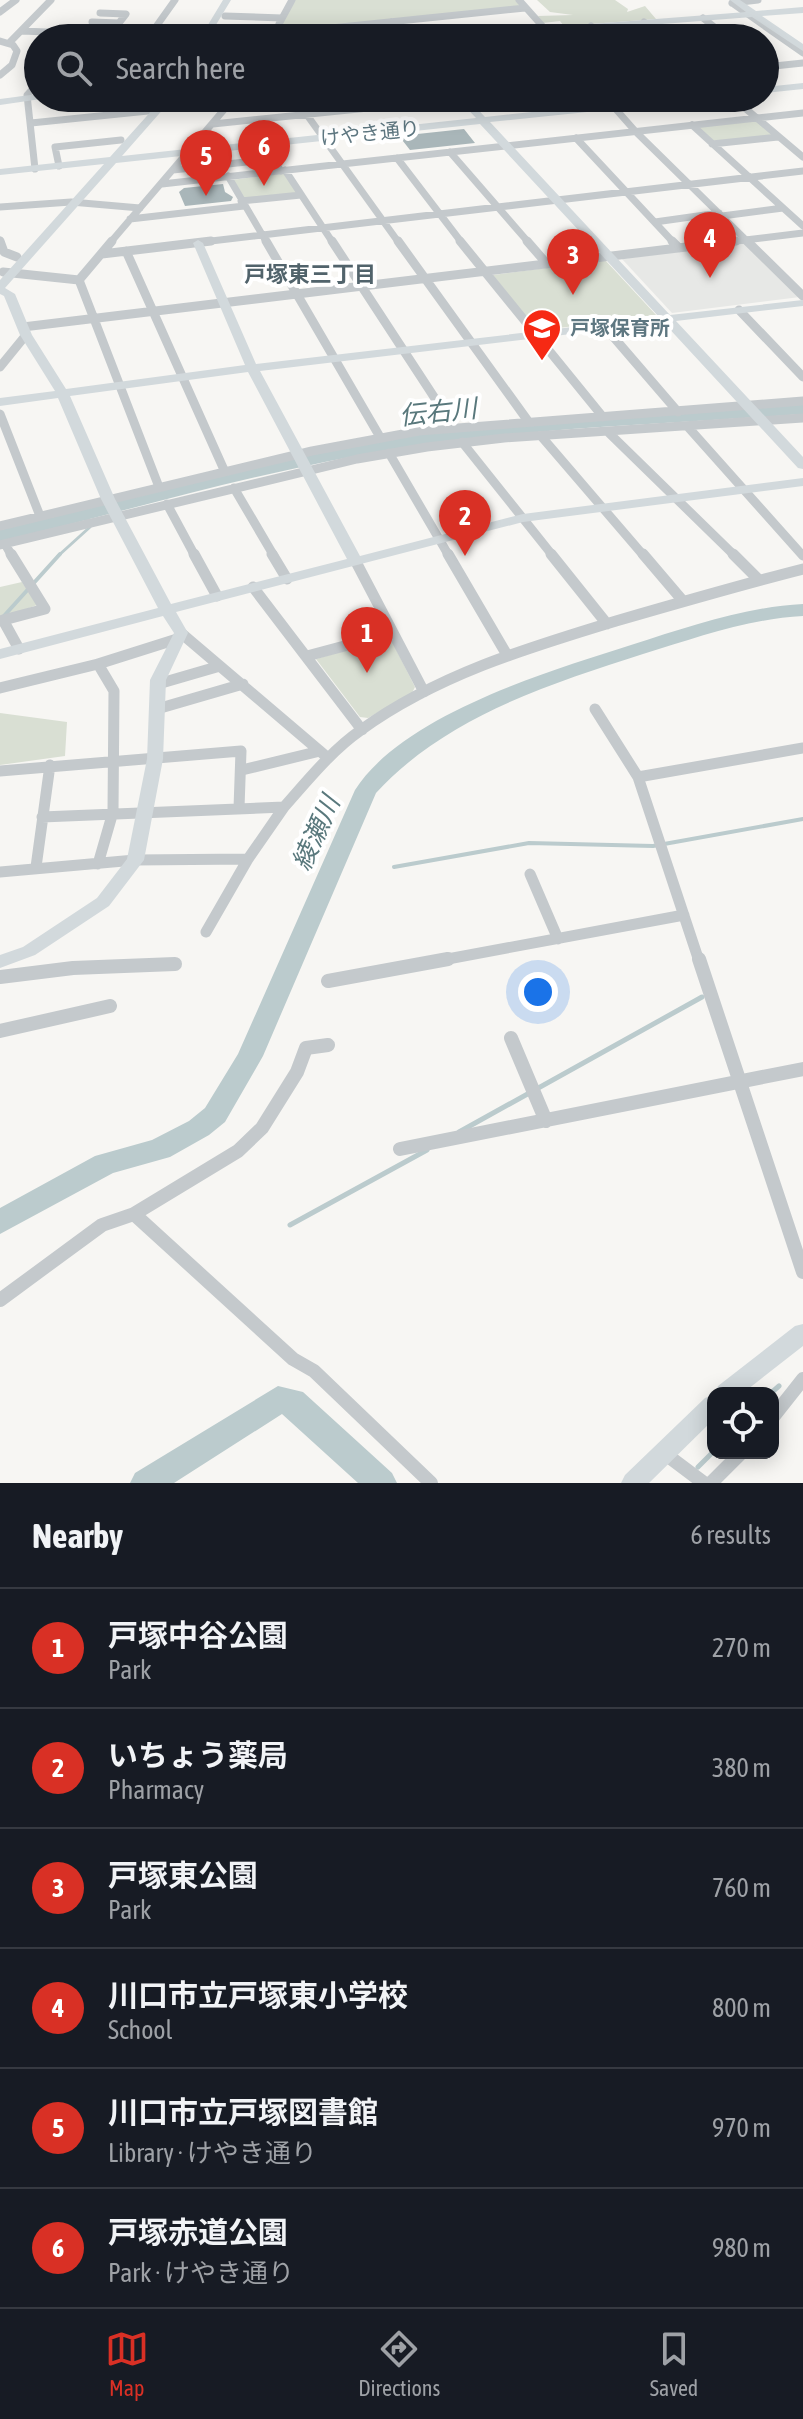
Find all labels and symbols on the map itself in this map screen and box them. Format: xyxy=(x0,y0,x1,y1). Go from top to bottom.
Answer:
street label: けやき通り xyxy=(319,116,421,149)
pin: 6 xyxy=(238,120,290,186)
pin: 5 xyxy=(180,130,232,196)
pin: 4 xyxy=(684,212,736,278)
pin: 3 xyxy=(547,229,599,295)
district label: 戸塚東三丁目 xyxy=(244,261,376,287)
school or university icon: 戸塚保育所 xyxy=(521,307,563,362)
place label: 戸塚保育所 xyxy=(570,316,670,339)
water label: 伝右川 xyxy=(398,393,481,431)
pin: 2 xyxy=(439,490,491,556)
pin: 1 xyxy=(341,607,393,673)
water label: 綾瀬川 xyxy=(286,789,347,875)
your location xyxy=(518,972,558,1012)

